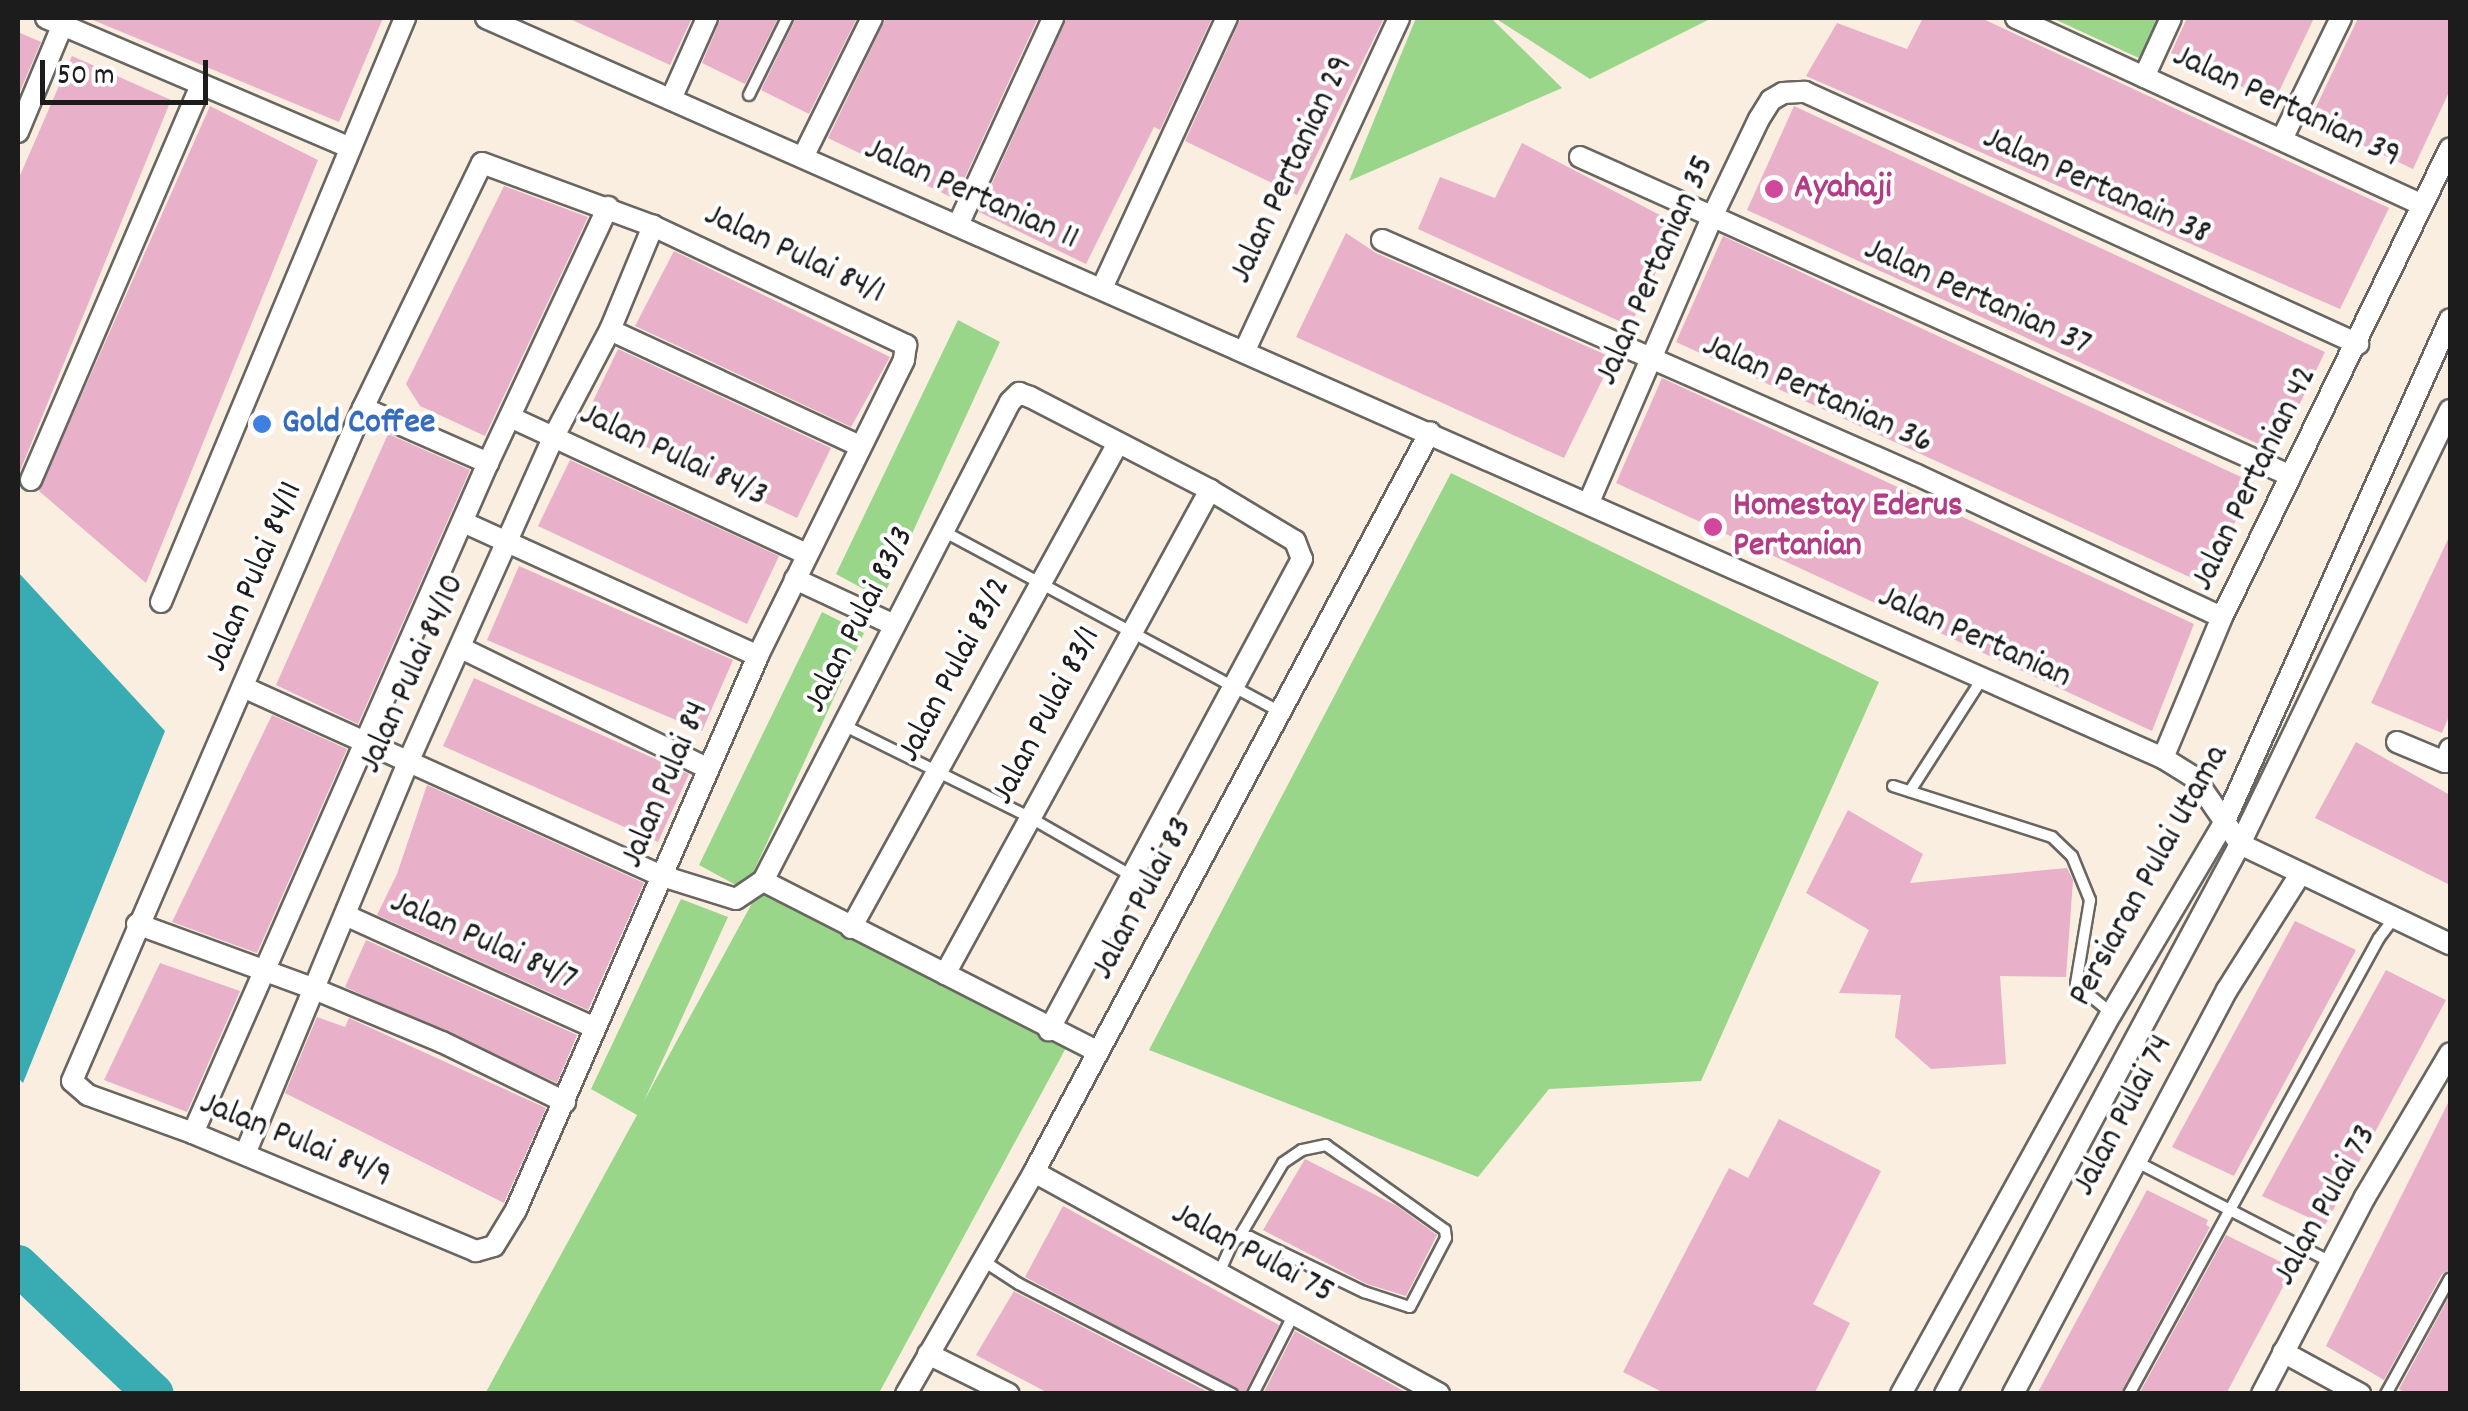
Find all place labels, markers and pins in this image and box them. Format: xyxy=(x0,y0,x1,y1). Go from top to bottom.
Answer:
place label: Ayahaji xyxy=(1794,168,1892,210)
marker: Ayahaji xyxy=(1763,178,1785,200)
place label: Gold Coffee xyxy=(282,403,435,445)
marker: Gold Coffee xyxy=(251,413,273,435)
place label: Homestay Ederus Pertanian xyxy=(1733,486,1963,568)
marker: Homestay Ederus Pertanian xyxy=(1702,516,1724,538)

